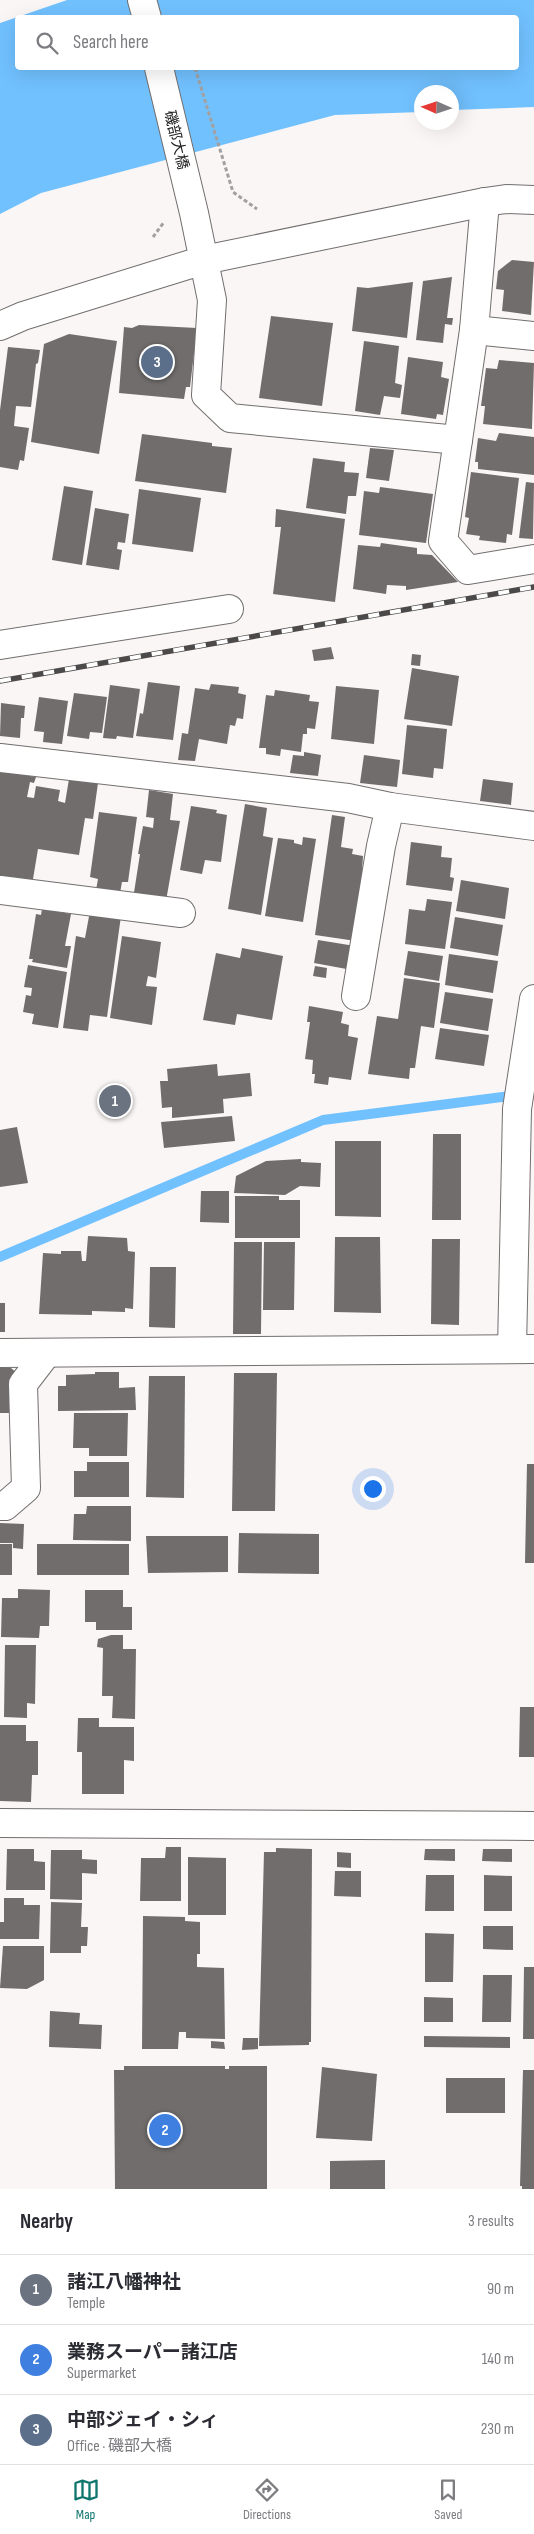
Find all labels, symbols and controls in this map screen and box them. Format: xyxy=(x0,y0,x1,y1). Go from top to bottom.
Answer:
search box xyxy=(15,15,519,70)
icon: search xyxy=(33,29,61,57)
text: Search here xyxy=(73,31,149,54)
north arrow xyxy=(414,85,459,130)
street label: 磯部大橋 xyxy=(160,109,192,171)
pin: 3 xyxy=(141,343,173,381)
pin: 1 xyxy=(99,1082,131,1120)
your location xyxy=(360,1476,386,1502)
pin: 2 xyxy=(149,2111,181,2149)
text: Nearby xyxy=(20,2209,73,2234)
text: 3 results xyxy=(468,2212,514,2231)
text: 諸江八幡神社 xyxy=(67,2271,181,2294)
text: 1 xyxy=(33,2280,39,2299)
text: 90 m xyxy=(487,2280,514,2299)
text: Temple xyxy=(67,2294,105,2313)
text: 業務スーパー諸江店 xyxy=(67,2341,238,2364)
text: 2 xyxy=(32,2350,40,2369)
text: 140 m xyxy=(482,2350,514,2369)
text: Supermarket xyxy=(67,2364,136,2383)
text: 中部ジェイ・シィ xyxy=(67,2409,219,2432)
text: 3 xyxy=(32,2420,40,2439)
text: 230 m xyxy=(481,2420,514,2439)
text: Office · 磯部大橋 xyxy=(67,2437,172,2456)
tab: Map xyxy=(72,2476,100,2523)
tab: Directions xyxy=(243,2476,291,2523)
tab: Saved xyxy=(434,2476,462,2523)

